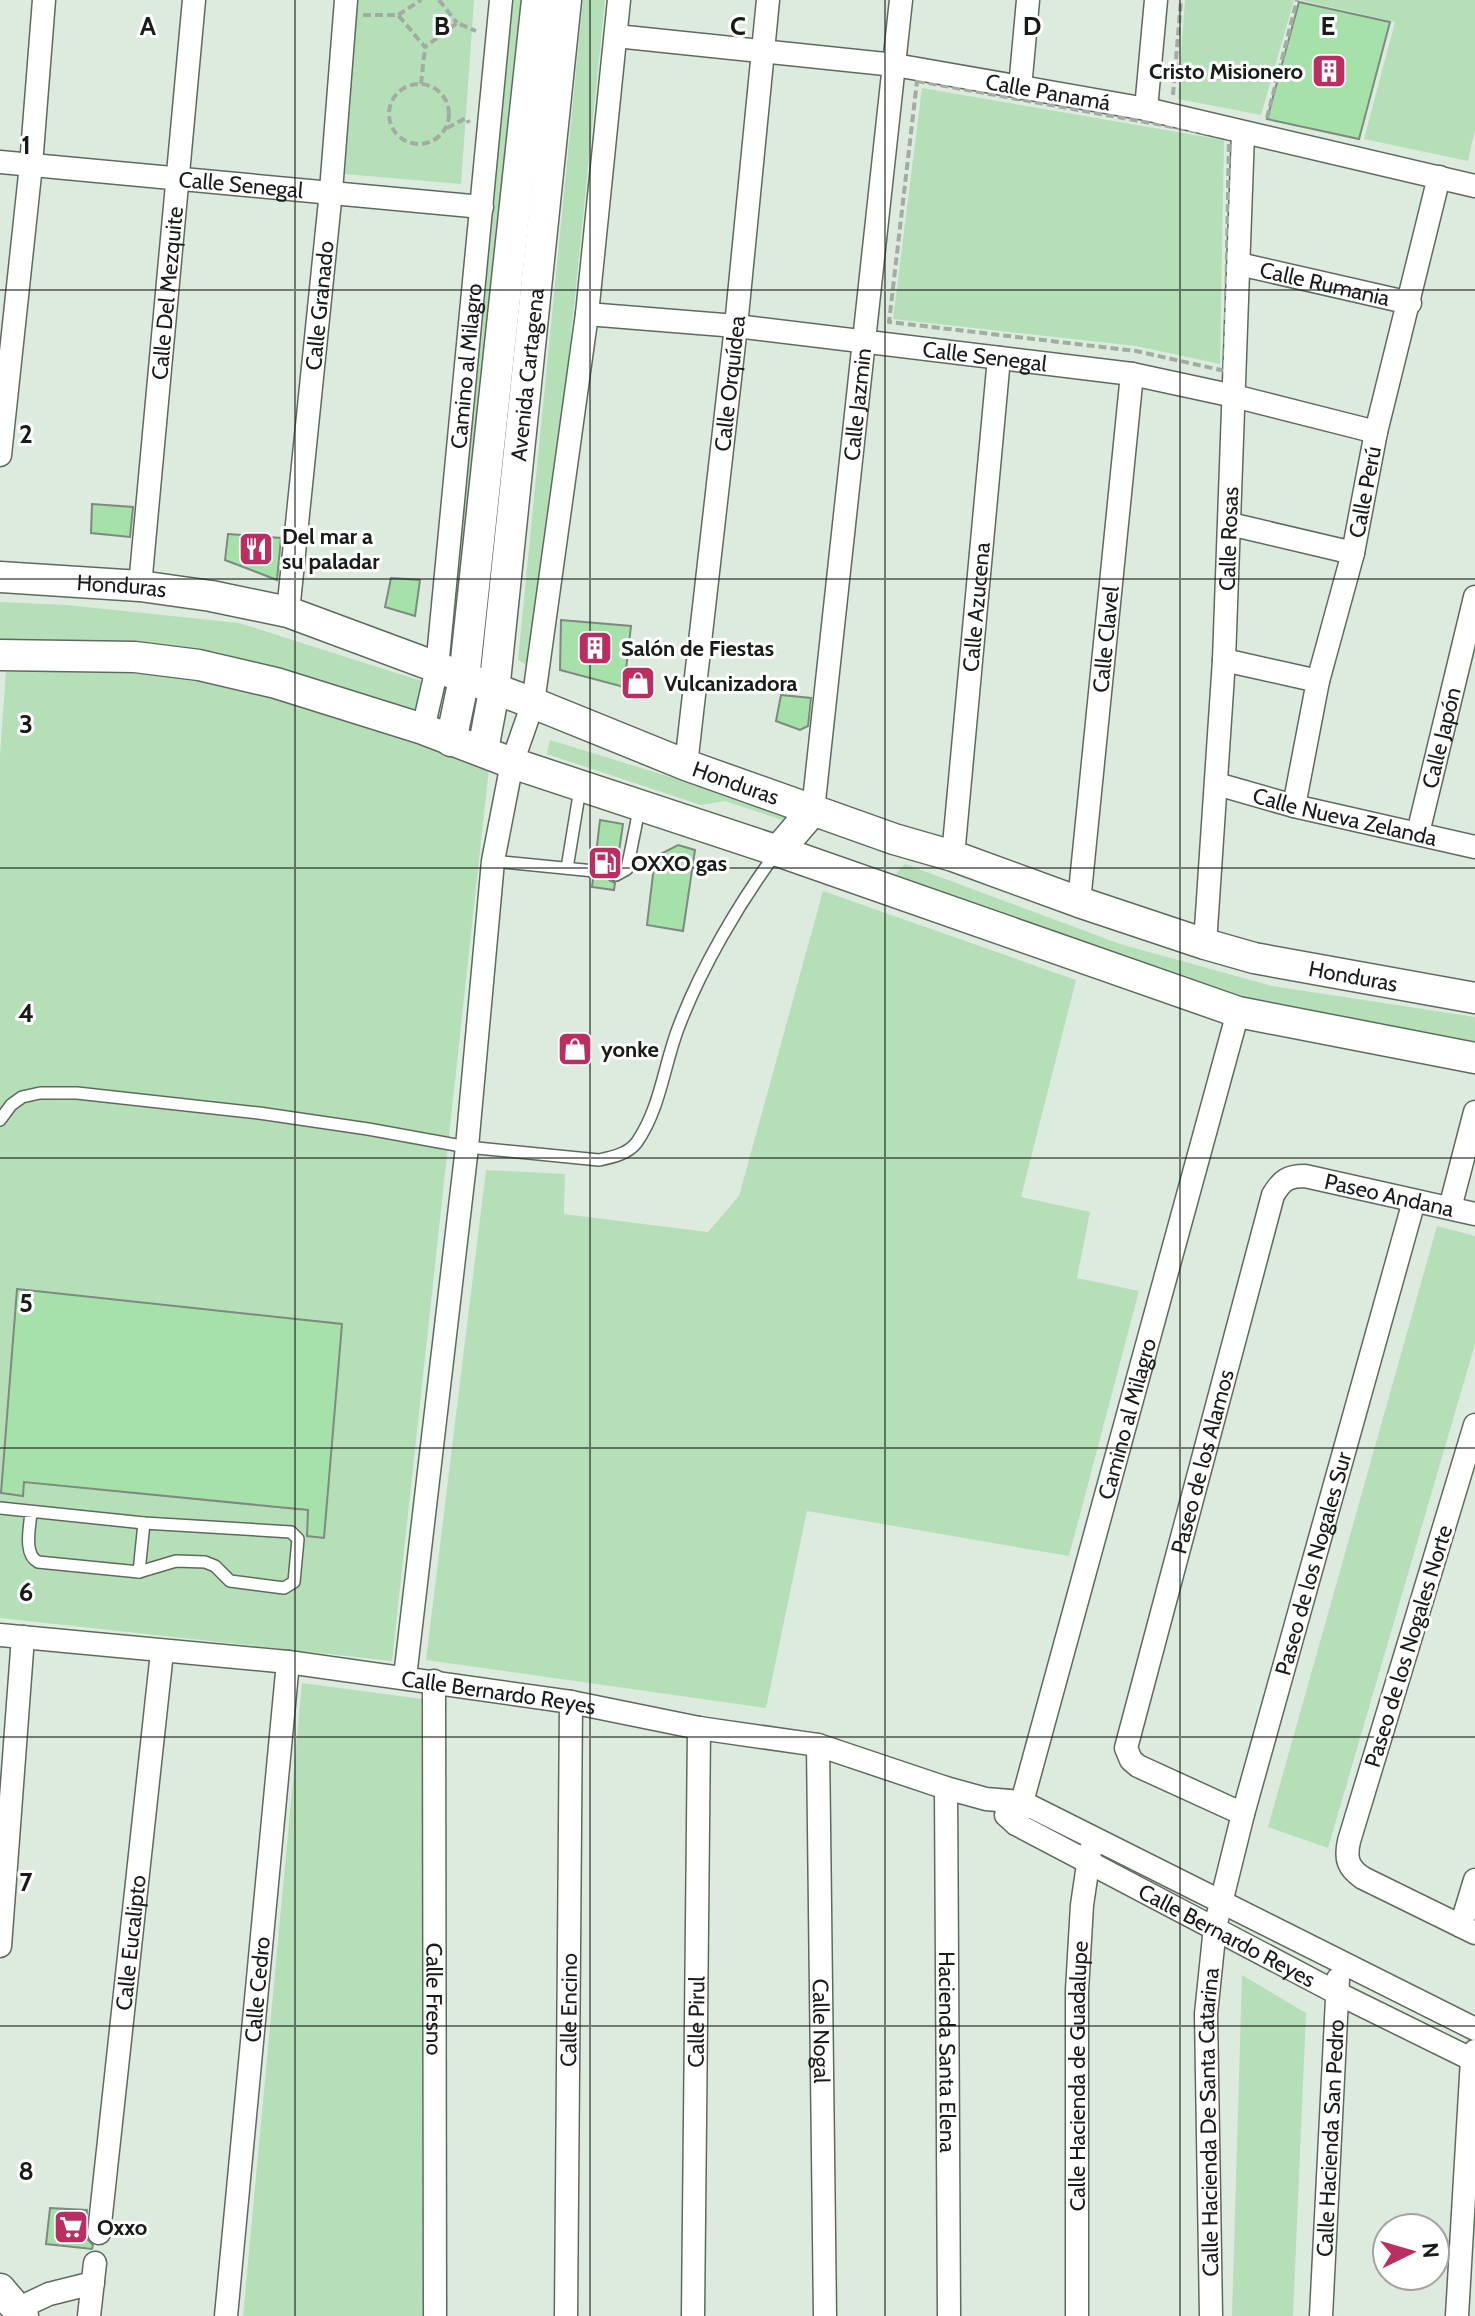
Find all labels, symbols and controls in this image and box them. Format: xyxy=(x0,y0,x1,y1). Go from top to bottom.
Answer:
text: A xyxy=(140,10,157,42)
text: B xyxy=(434,10,450,42)
text: C xyxy=(730,10,746,42)
text: D xyxy=(1023,10,1041,42)
text: E xyxy=(1321,10,1335,42)
building icon: Cristo Misionero xyxy=(1310,52,1348,90)
place label: Cristo Misionero xyxy=(1149,58,1303,85)
street label: Calle Panamá xyxy=(984,68,1113,117)
text: 1 xyxy=(21,129,31,161)
street label: Calle Senegal xyxy=(177,166,305,204)
street label: Calle Del Mezquite xyxy=(146,205,189,381)
street label: Calle Granado xyxy=(300,240,340,372)
street label: Calle Rumania xyxy=(1257,256,1393,312)
street label: Camino al Milagro xyxy=(445,282,488,450)
street label: Avenida Cartagena xyxy=(505,287,550,463)
street label: Calle Orquídea xyxy=(709,314,751,453)
street label: Calle Senegal xyxy=(921,336,1049,378)
street label: Calle Jazmin xyxy=(838,347,877,462)
text: 2 xyxy=(19,418,33,450)
street label: Calle Perú xyxy=(1343,444,1387,540)
street label: Calle Rosas xyxy=(1214,486,1244,591)
place label: Del mar a su paladar xyxy=(282,523,380,575)
restaurant icon: Del mar a su paladar xyxy=(237,530,275,568)
street label: Calle Azucena xyxy=(957,541,996,673)
street label: Honduras xyxy=(76,569,168,604)
street label: Calle Clavel xyxy=(1087,584,1125,694)
building icon: Salón de Fiestas xyxy=(576,629,614,667)
place label: Salón de Fiestas xyxy=(621,635,774,662)
shop icon: Vulcanizadora xyxy=(619,664,657,702)
place label: Vulcanizadora xyxy=(664,670,798,697)
street label: Calle Japón xyxy=(1416,684,1467,791)
text: 3 xyxy=(19,708,33,740)
street label: Honduras xyxy=(689,755,783,811)
street label: Calle Nueva Zelanda xyxy=(1249,782,1440,852)
fuel station icon: OXXO gas xyxy=(586,844,624,882)
place label: OXXO gas xyxy=(631,850,727,877)
street label: Honduras xyxy=(1307,955,1400,998)
text: 4 xyxy=(18,997,34,1029)
shop icon: yonke xyxy=(556,1030,594,1068)
place label: yonke xyxy=(601,1036,659,1063)
street label: Paseo Andana xyxy=(1322,1168,1457,1223)
text: 5 xyxy=(19,1287,33,1319)
street label: Camino al Milagro xyxy=(1092,1335,1162,1503)
street label: Paseo de los Alamos xyxy=(1165,1367,1240,1557)
street label: Paseo de los Nogales Sur xyxy=(1269,1449,1357,1678)
street label: Paseo de los Nogales Norte xyxy=(1359,1522,1458,1771)
text: 6 xyxy=(19,1576,33,1608)
street label: Calle Bernardo Reyes xyxy=(400,1665,598,1721)
text: 7 xyxy=(19,1866,33,1898)
street label: Calle Eucalipto xyxy=(110,1874,152,2012)
street label: Calle Bernardo Reyes xyxy=(1134,1878,1320,1993)
street label: Calle Cedro xyxy=(239,1935,276,2044)
street label: Calle Hacienda de Guadalupe xyxy=(1064,1940,1094,2211)
street label: Calle Fresno xyxy=(420,1943,448,2055)
street label: Hacienda Santa Elena xyxy=(933,1951,961,2153)
street label: Calle Encino xyxy=(555,1953,583,2067)
street label: Calle Hacienda De Santa Catarina xyxy=(1193,1966,1225,2277)
street label: Calle Pirul xyxy=(683,1975,710,2068)
street label: Calle Nogal xyxy=(807,1978,835,2084)
street label: Calle Hacienda San Pedro xyxy=(1311,2019,1350,2258)
text: 8 xyxy=(18,2155,34,2187)
supermarket icon: Oxxo xyxy=(52,2208,90,2246)
north arrow xyxy=(1371,2212,1451,2292)
place label: Oxxo xyxy=(97,2214,147,2241)
text: N xyxy=(1416,2241,1445,2259)

